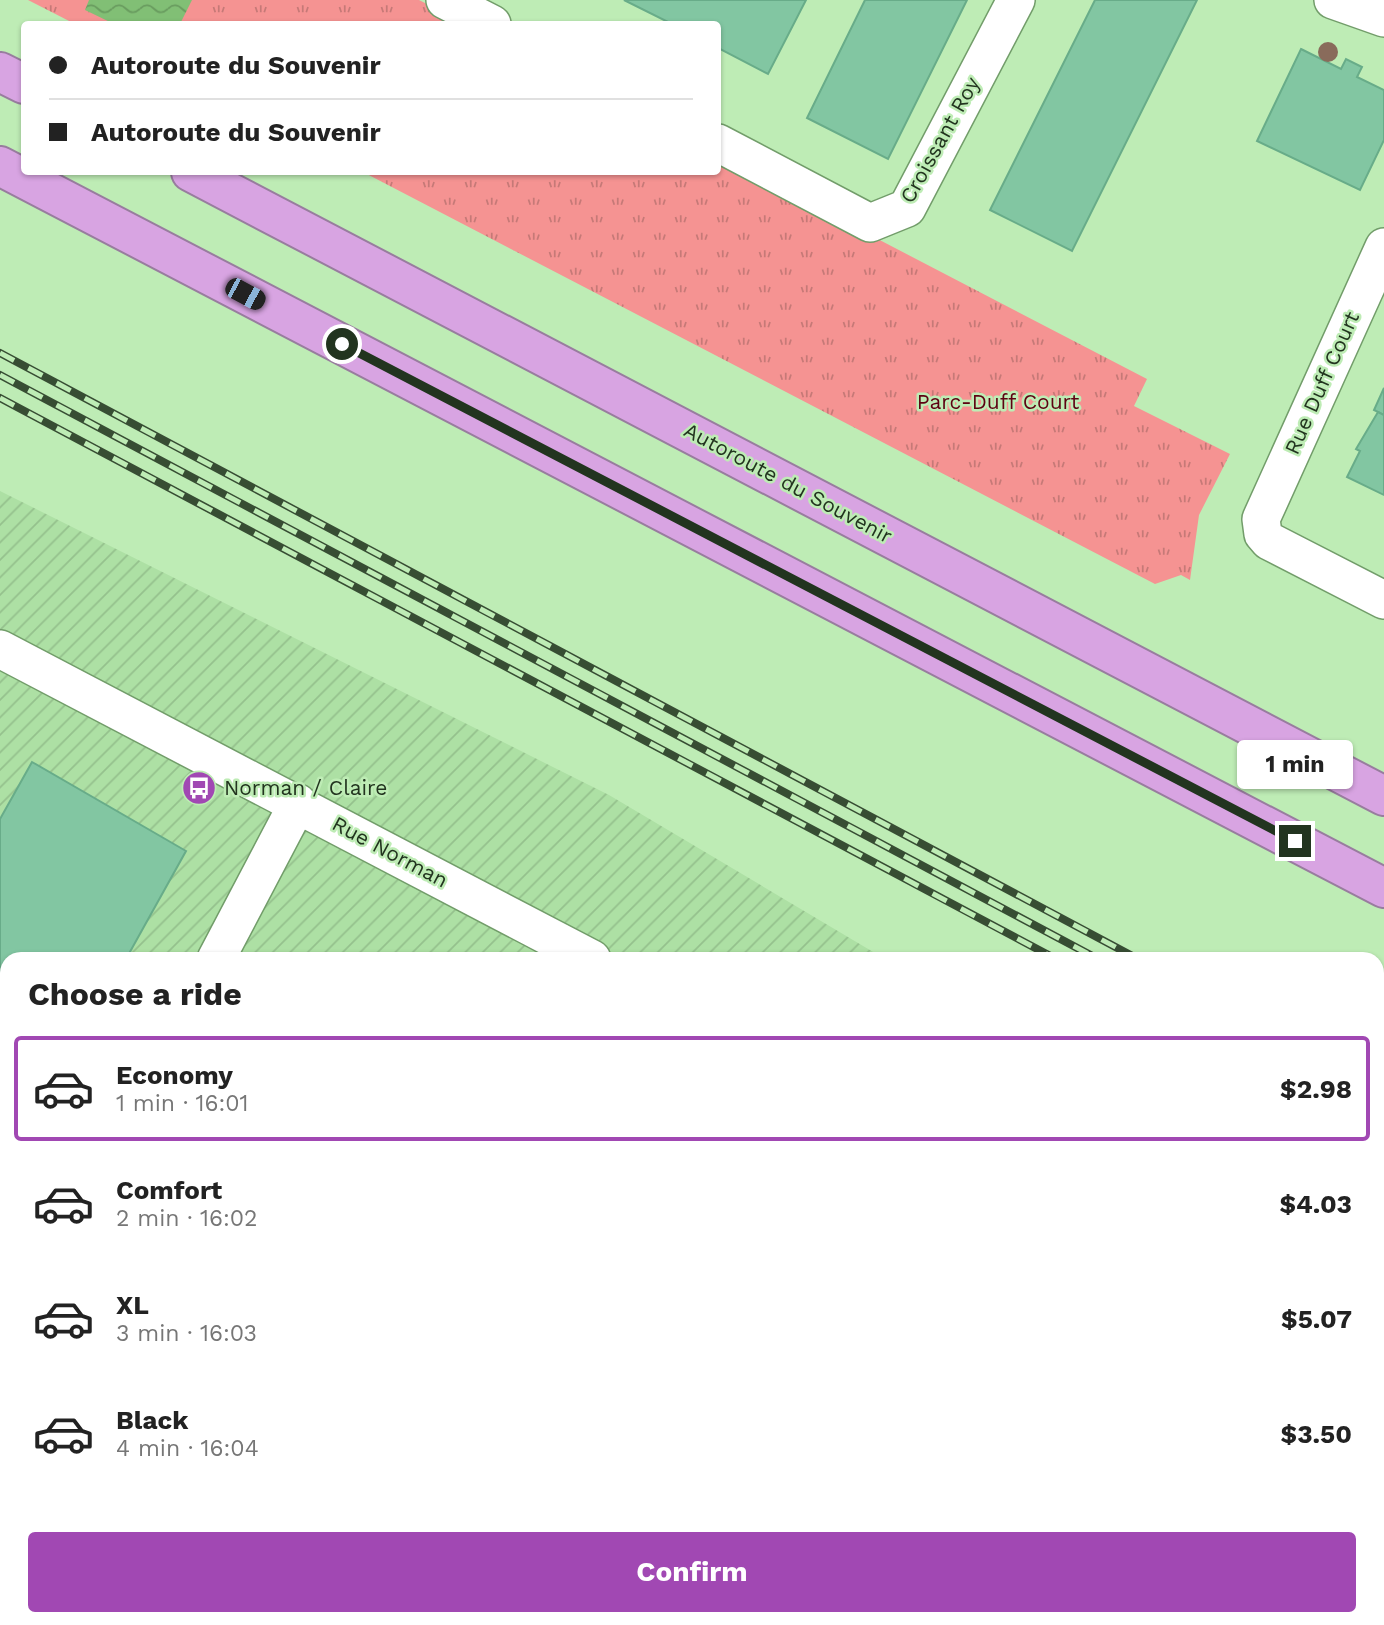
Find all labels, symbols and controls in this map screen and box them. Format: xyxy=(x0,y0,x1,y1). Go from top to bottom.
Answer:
text: Autoroute du Souvenir xyxy=(91,50,381,80)
street label: Croissant Roy xyxy=(895,72,985,207)
text: Autoroute du Souvenir xyxy=(91,117,381,147)
car xyxy=(222,275,269,313)
street label: Rue Duff Court xyxy=(1279,307,1364,458)
route start xyxy=(326,328,358,360)
park label: Parc-Duff Court xyxy=(917,389,1080,414)
street label: Autoroute du Souvenir xyxy=(680,417,897,548)
callout: 1 min xyxy=(1237,740,1353,788)
text: 1 min xyxy=(1265,751,1325,778)
bus stop icon: Norman / Claire xyxy=(180,769,218,807)
place label: Norman / Claire xyxy=(224,775,387,800)
street label: Rue Norman xyxy=(328,811,452,892)
route end xyxy=(1279,825,1311,857)
text: Choose a ride xyxy=(28,975,242,1013)
icon: car xyxy=(32,1057,95,1120)
text: Economy xyxy=(116,1060,233,1090)
text: $2.98 xyxy=(1280,1074,1352,1104)
text: 1 min · 16:01 xyxy=(116,1090,249,1117)
icon: car xyxy=(32,1172,95,1235)
text: Comfort xyxy=(116,1175,222,1205)
text: $4.03 xyxy=(1279,1189,1352,1219)
text: 2 min · 16:02 xyxy=(116,1205,257,1232)
icon: car xyxy=(32,1287,95,1350)
text: XL xyxy=(116,1290,149,1320)
text: $5.07 xyxy=(1281,1304,1352,1334)
text: 3 min · 16:03 xyxy=(116,1320,257,1347)
icon: car xyxy=(32,1402,95,1465)
text: Black xyxy=(116,1405,188,1435)
text: $3.50 xyxy=(1280,1419,1352,1449)
text: 4 min · 16:04 xyxy=(116,1435,259,1462)
button: Confirm xyxy=(28,1532,1356,1612)

